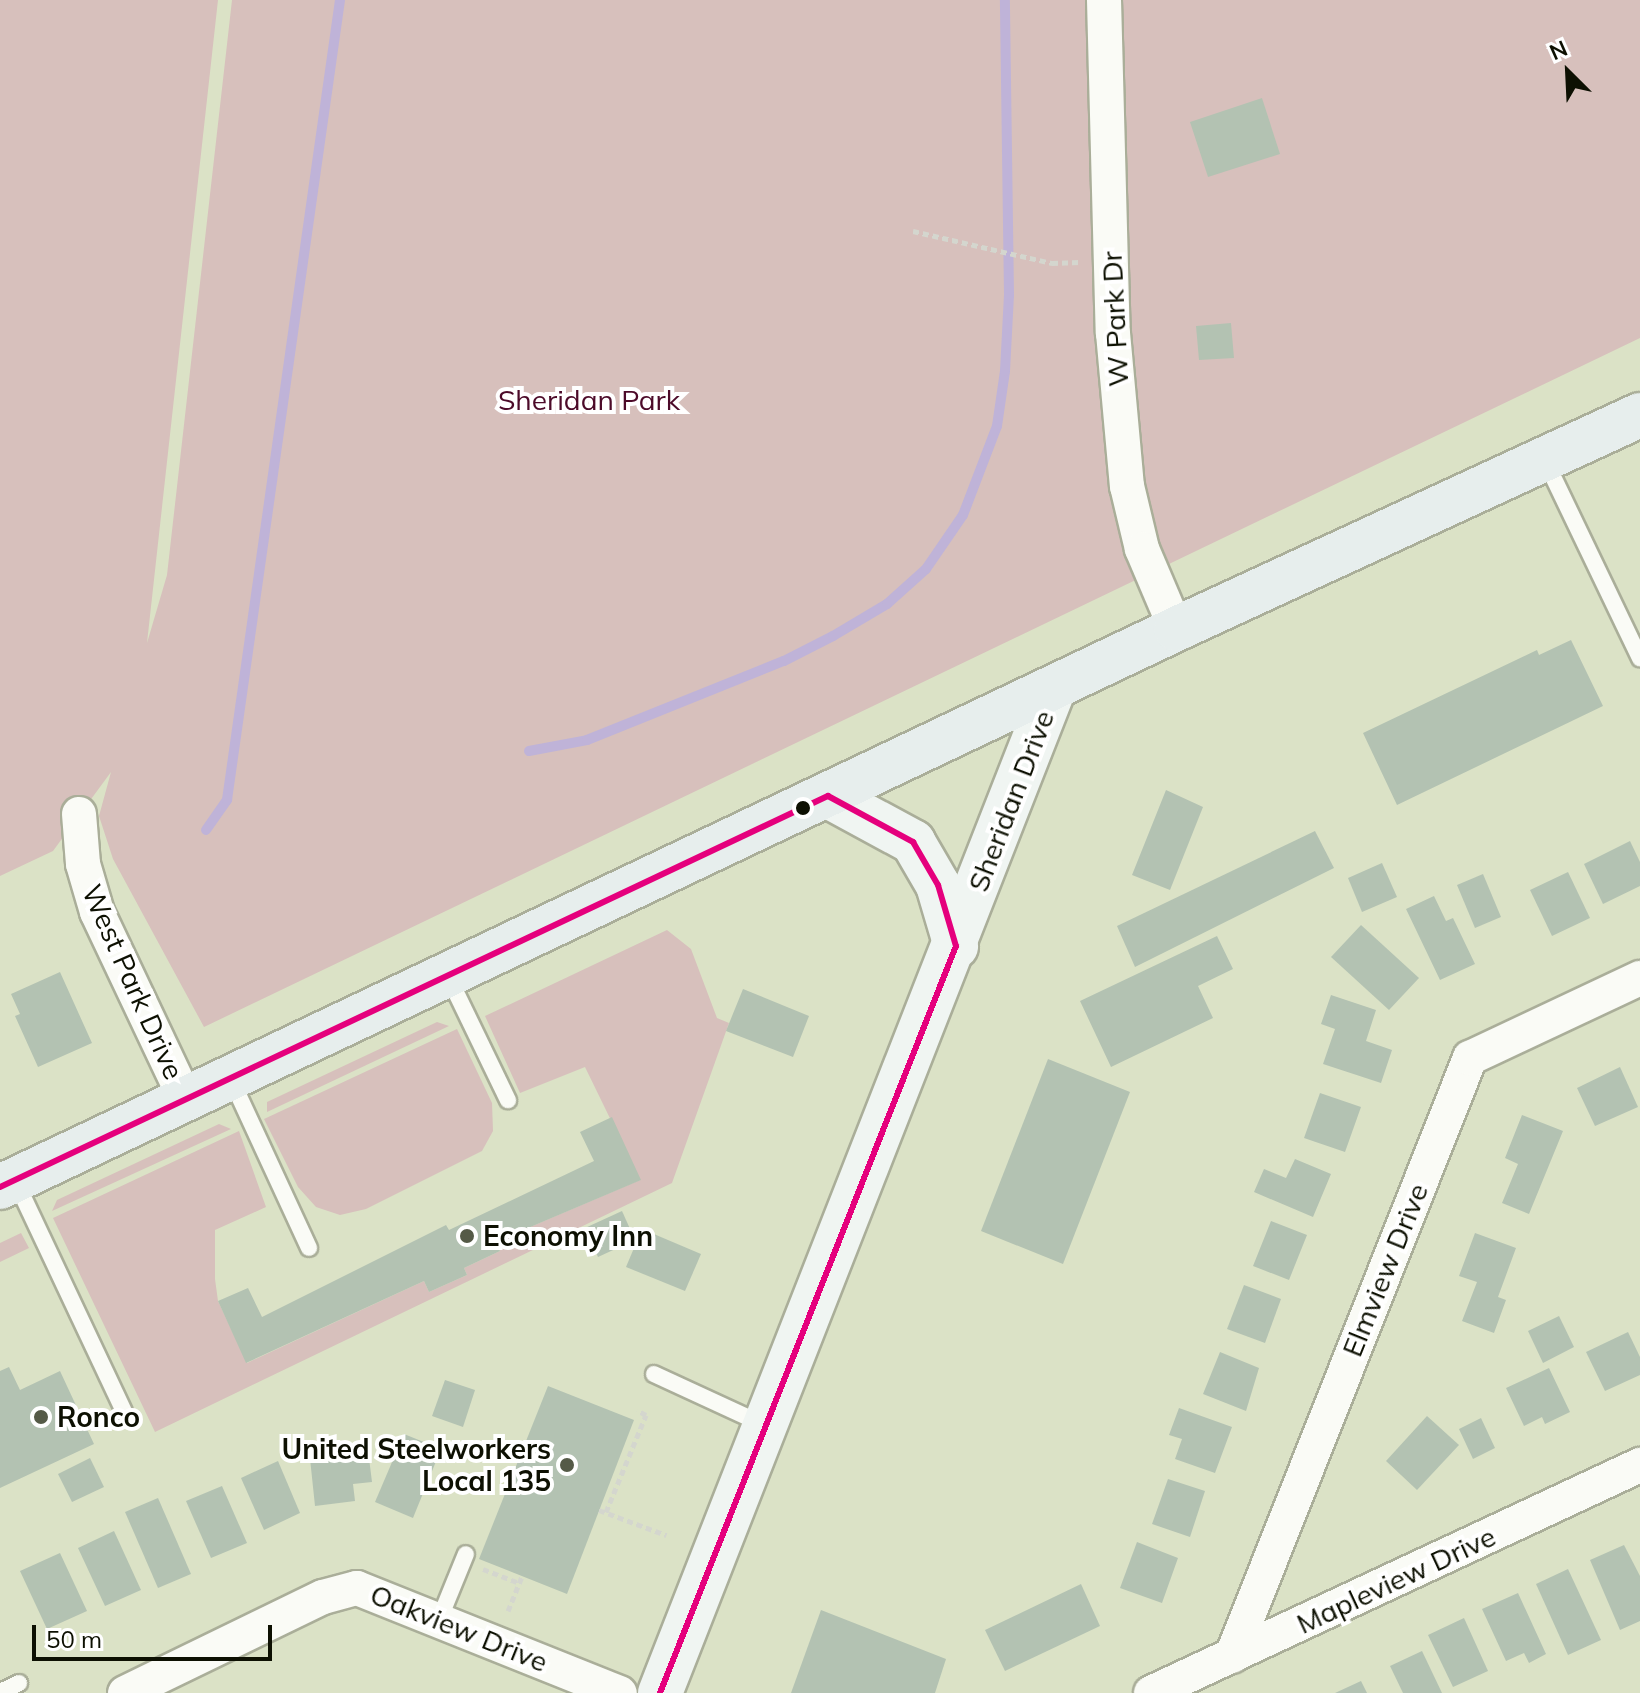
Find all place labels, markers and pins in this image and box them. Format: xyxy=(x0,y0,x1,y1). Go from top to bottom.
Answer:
unlabelled marker xyxy=(795,800,811,816)
place label: Economy Inn xyxy=(483,1219,653,1253)
marker: Economy Inn xyxy=(458,1227,476,1245)
place label: Ronco xyxy=(57,1400,140,1434)
marker: Ronco xyxy=(32,1408,50,1426)
place label: United Steelworkers Local 135 xyxy=(281,1432,551,1498)
marker: United Steelworkers Local 135 xyxy=(558,1456,576,1474)

